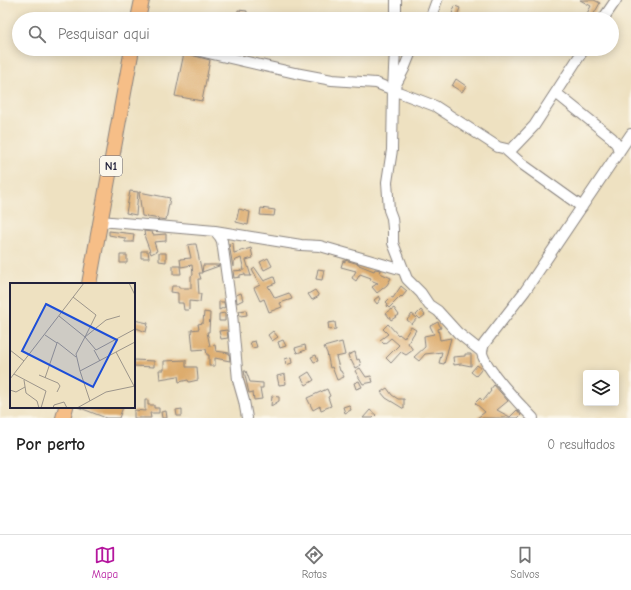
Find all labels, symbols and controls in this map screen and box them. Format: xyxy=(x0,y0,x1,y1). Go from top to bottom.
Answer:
search box xyxy=(12,12,619,56)
icon: search xyxy=(26,23,48,45)
text: Pesquisar aqui xyxy=(58,25,150,43)
road number: N1 xyxy=(100,156,122,176)
inset map xyxy=(10,283,135,408)
map controls xyxy=(583,370,619,406)
button: layers xyxy=(583,370,619,406)
text: Por perto xyxy=(16,435,85,454)
text: 0 resultados xyxy=(547,437,615,452)
tab: Mapa xyxy=(92,544,118,581)
tab: Rotas xyxy=(302,544,327,581)
tab: Salvos xyxy=(510,544,539,581)

